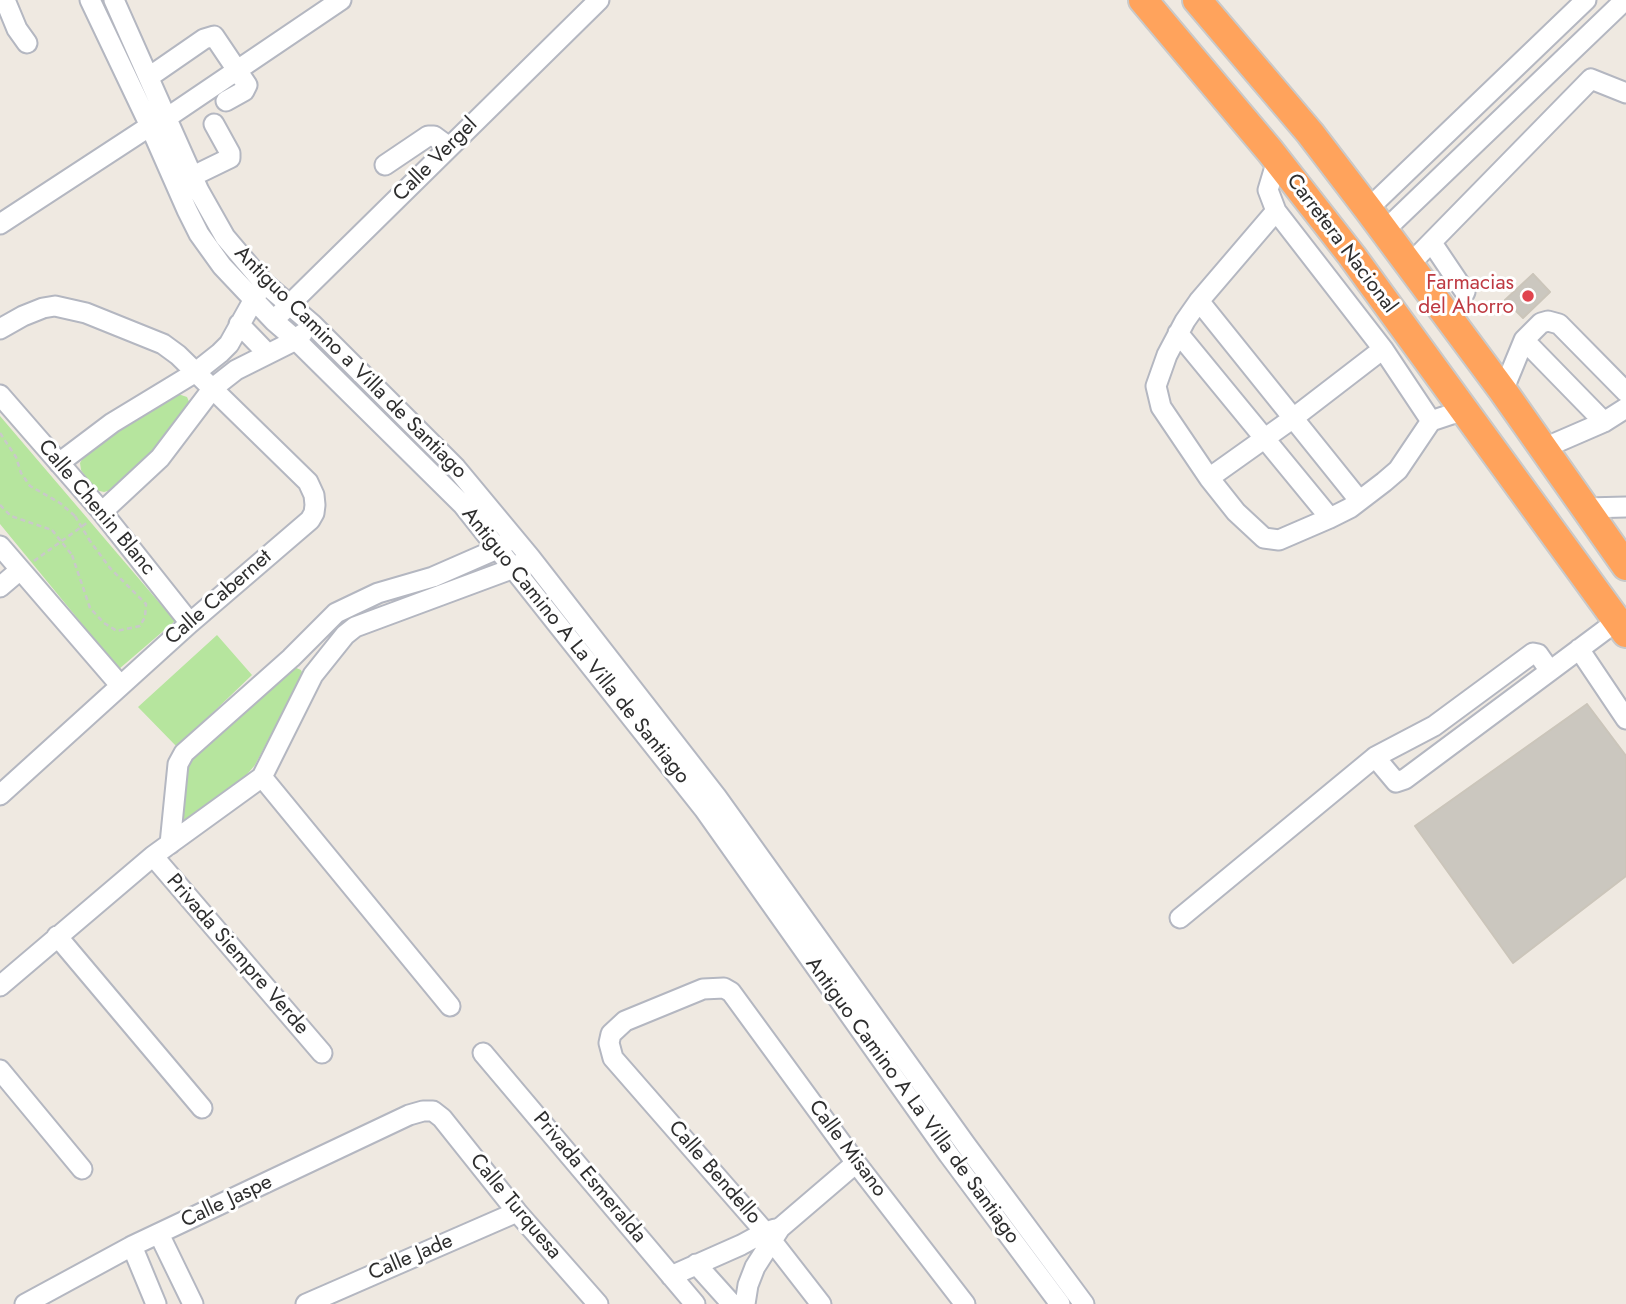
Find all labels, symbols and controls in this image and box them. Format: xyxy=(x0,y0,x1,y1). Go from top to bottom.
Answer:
street label: Calle Vergel xyxy=(389,113,483,207)
street label: Carretera Nacional xyxy=(1280,169,1402,319)
street label: Antiguo Camino a Villa de Santiago xyxy=(228,241,472,485)
place label: Farmacias del Ahorro xyxy=(1418,271,1514,321)
marker: Farmacias del Ahorro xyxy=(1520,288,1536,304)
street label: Calle Chenin Blanc xyxy=(32,435,160,581)
street label: Antiguo Camino A La Villa de Santiago xyxy=(456,503,694,789)
street label: Calle Cabernet xyxy=(161,545,277,651)
street label: Privada Siempre Verde xyxy=(160,870,314,1040)
street label: Antiguo Camino A La Villa de Santiago xyxy=(799,953,1025,1249)
street label: Calle Misano xyxy=(802,1096,892,1202)
street label: Privada Esmeralda xyxy=(527,1108,651,1248)
street label: Calle Bendello xyxy=(662,1116,766,1230)
street label: Calle Turquesa xyxy=(464,1149,566,1265)
street label: Calle Jaspe xyxy=(177,1170,277,1234)
street label: Calle Jade xyxy=(365,1229,457,1287)

